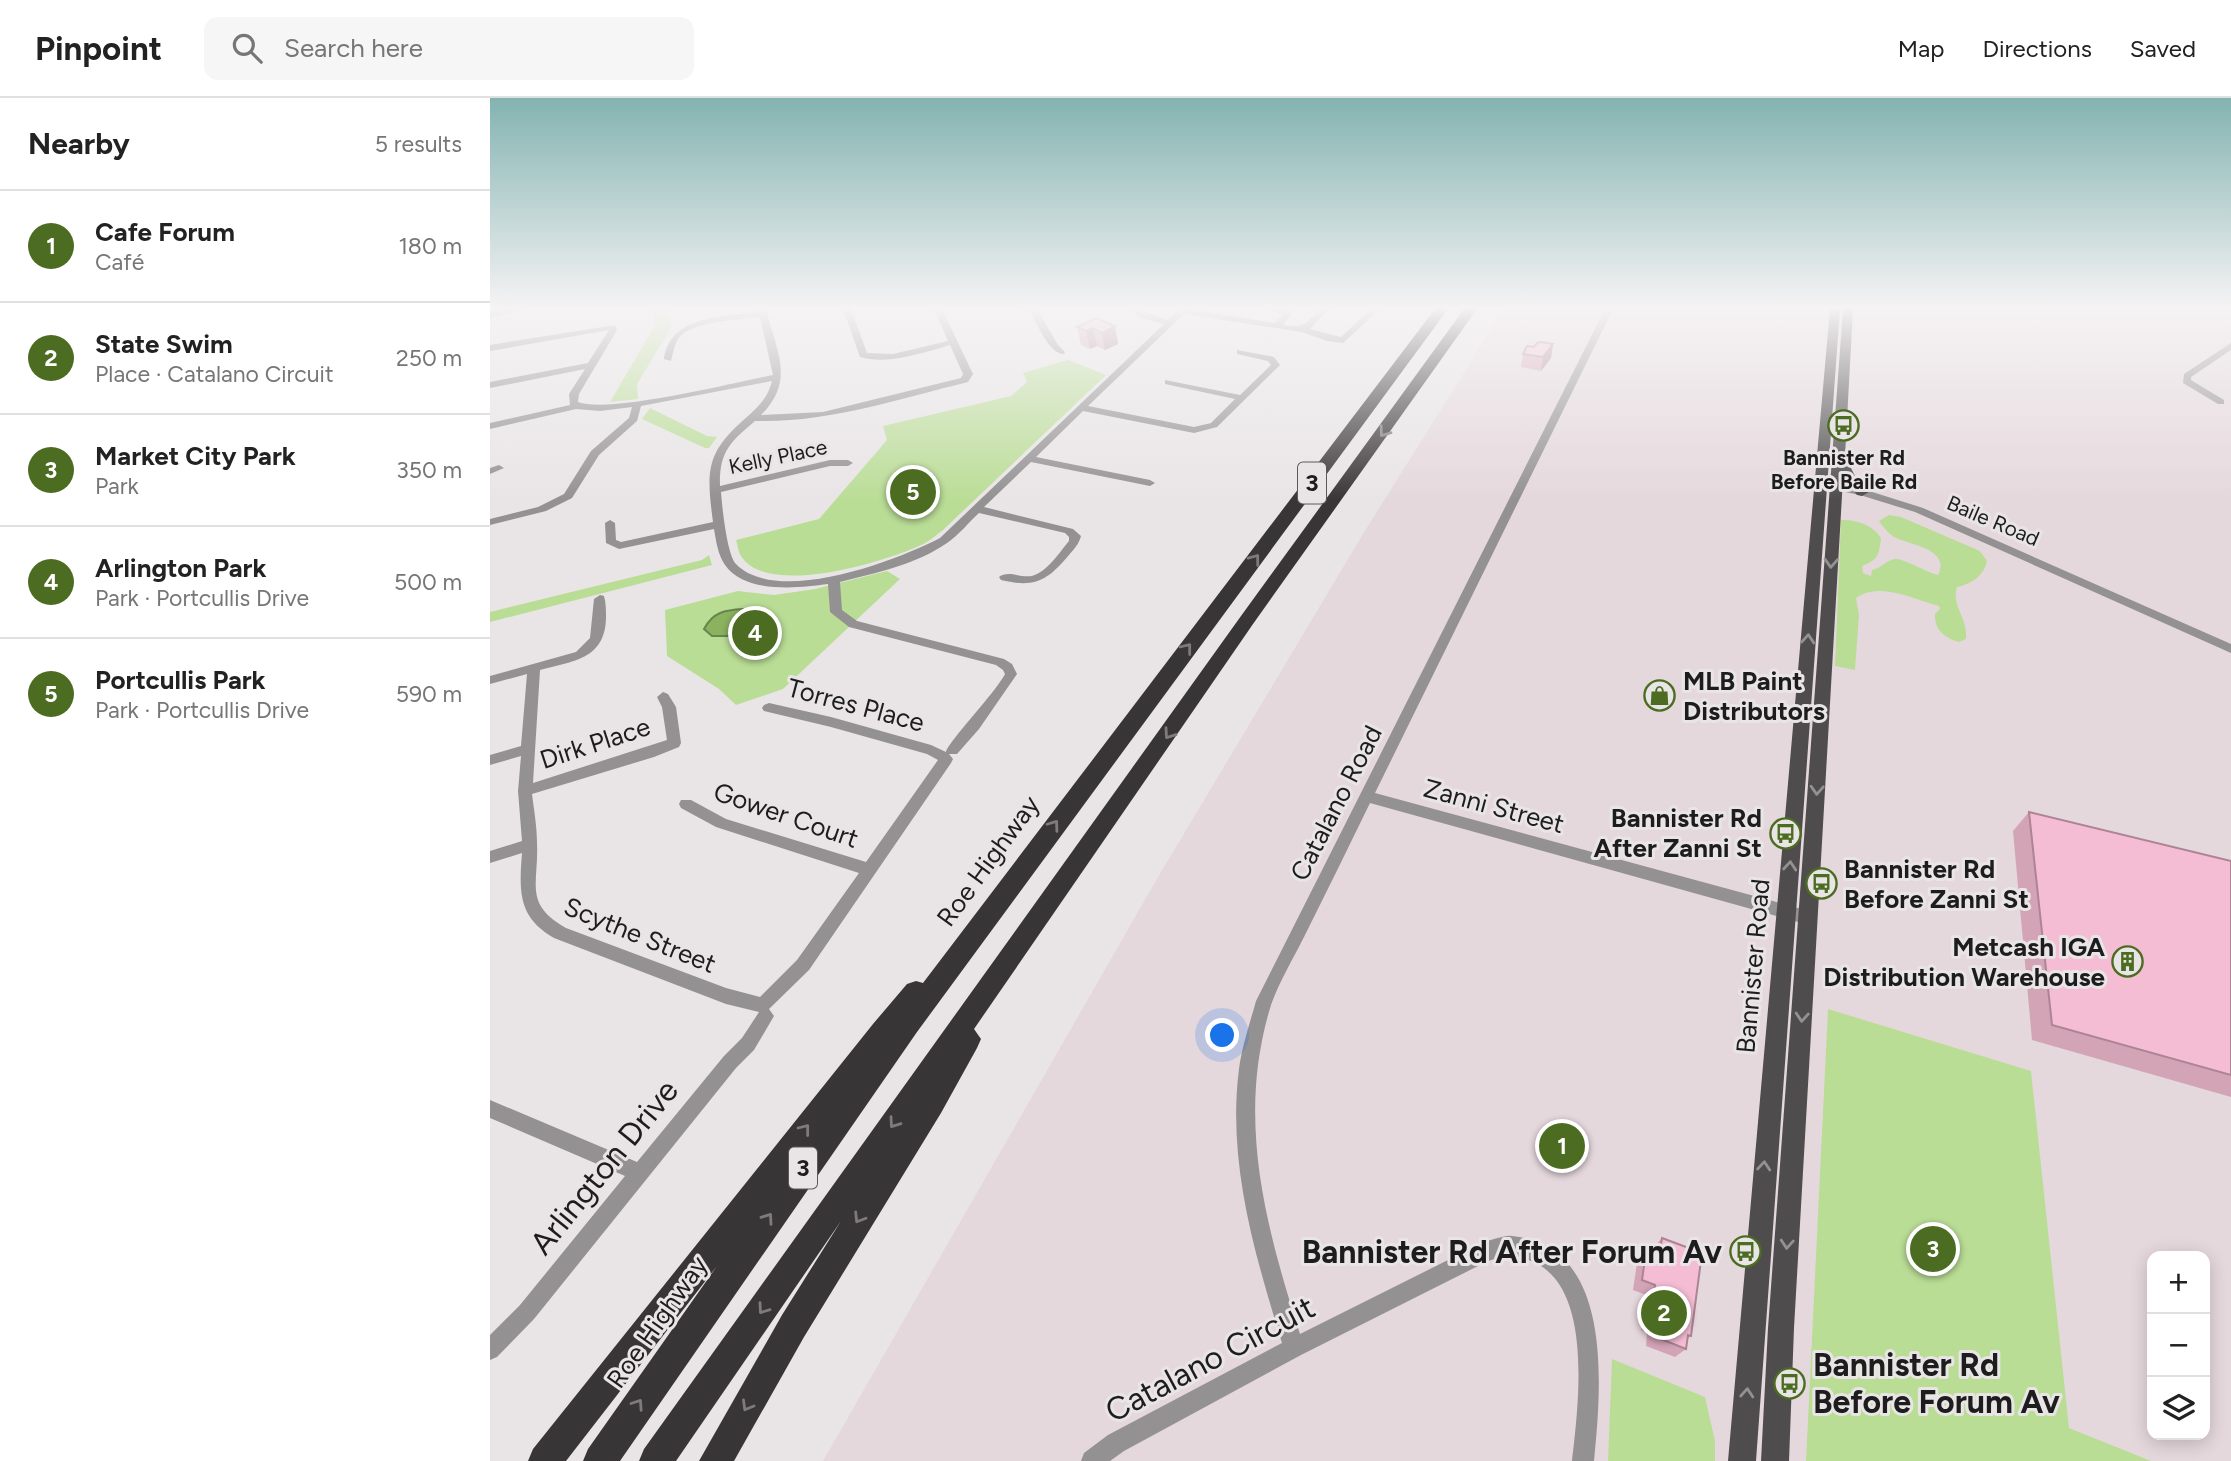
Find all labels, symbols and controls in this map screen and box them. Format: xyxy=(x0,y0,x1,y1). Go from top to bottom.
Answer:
search box xyxy=(204,17,694,80)
text: Pinpoint xyxy=(35,29,162,68)
icon: search xyxy=(228,29,266,67)
text: Search here xyxy=(284,32,423,64)
text: Map xyxy=(1898,34,1944,63)
text: Directions xyxy=(1982,34,2092,63)
text: Saved xyxy=(2130,34,2196,63)
text: Nearby xyxy=(28,125,130,162)
text: 5 results xyxy=(375,130,462,158)
text: Cafe Forum xyxy=(95,216,235,248)
text: 1 xyxy=(46,232,56,260)
text: 180 m xyxy=(398,232,462,260)
text: Café xyxy=(95,248,144,276)
text: State Swim xyxy=(95,328,233,360)
text: 2 xyxy=(44,344,58,372)
text: 250 m xyxy=(396,344,462,372)
text: Place · Catalano Circuit xyxy=(95,360,334,388)
bus stop icon: Bannister Rd Before Baile Rd xyxy=(1827,409,1861,443)
one-way arrow xyxy=(1380,424,1392,437)
street label: Kelly Place xyxy=(726,434,829,479)
text: Market City Park xyxy=(95,440,296,472)
place label: Bannister Rd Before Baile Rd xyxy=(1771,445,1917,494)
text: 3 xyxy=(45,456,57,484)
text: 350 m xyxy=(396,456,462,484)
road number: 3 xyxy=(1298,462,1326,504)
pin: 5 xyxy=(890,466,936,518)
text: Park xyxy=(95,472,139,500)
street label: Baile Road xyxy=(1943,490,2043,551)
text: Arlington Park xyxy=(95,552,266,584)
one-way arrow xyxy=(1247,554,1260,566)
one-way arrow xyxy=(1824,557,1839,568)
text: 4 xyxy=(44,568,58,596)
text: 500 m xyxy=(394,568,462,596)
text: Park · Portcullis Drive xyxy=(95,584,309,612)
pin: 4 xyxy=(732,607,778,659)
one-way arrow xyxy=(1801,634,1816,645)
one-way arrow xyxy=(1179,644,1192,656)
text: Portcullis Park xyxy=(95,664,266,696)
place label: MLB Paint Distributors xyxy=(1683,665,1825,727)
street label: Torres Place xyxy=(784,671,928,739)
shop icon: MLB Paint Distributors xyxy=(1643,679,1677,713)
text: 5 xyxy=(44,680,58,708)
text: 590 m xyxy=(396,680,462,708)
text: Park · Portcullis Drive xyxy=(95,696,309,724)
street label: Dirk Place xyxy=(536,710,654,776)
street label: Catalano Road xyxy=(1283,720,1389,886)
one-way arrow xyxy=(1165,726,1177,739)
street label: Zanni Street xyxy=(1420,772,1568,840)
street label: Gower Court xyxy=(709,775,863,855)
one-way arrow xyxy=(1810,784,1825,795)
street label: Roe Highway xyxy=(930,789,1046,933)
place label: Bannister Rd After Zanni St xyxy=(1593,802,1762,864)
bus stop icon: Bannister Rd After Zanni St xyxy=(1768,816,1802,850)
one-way arrow xyxy=(1046,820,1058,833)
place label: Bannister Rd Before Zanni St xyxy=(1844,853,2029,915)
one-way arrow xyxy=(1782,860,1797,871)
bus stop icon: Bannister Rd Before Zanni St xyxy=(1804,867,1838,901)
street label: Bannister Road xyxy=(1729,877,1777,1055)
street label: Scythe Street xyxy=(559,890,721,980)
place label: Metcash IGA Distribution Warehouse xyxy=(1823,931,2105,993)
building icon: Metcash IGA Distribution Warehouse xyxy=(2111,945,2145,979)
one-way arrow xyxy=(1795,1011,1810,1022)
your location xyxy=(1205,1018,1239,1052)
street label: Arlington Drive xyxy=(522,1072,686,1262)
one-way arrow xyxy=(890,1115,902,1128)
pin: 1 xyxy=(1539,1120,1585,1172)
one-way arrow xyxy=(797,1125,810,1137)
road number: 3 xyxy=(789,1148,817,1188)
one-way arrow xyxy=(1756,1160,1771,1171)
one-way arrow xyxy=(855,1210,868,1223)
one-way arrow xyxy=(760,1212,773,1225)
pin: 3 xyxy=(1910,1223,1956,1275)
place label: Bannister Rd After Forum Av xyxy=(1302,1233,1722,1271)
bus stop icon: Bannister Rd After Forum Av xyxy=(1728,1235,1762,1269)
one-way arrow xyxy=(1780,1238,1795,1249)
street label: Roe Highway xyxy=(600,1250,714,1394)
map controls xyxy=(2147,1251,2210,1440)
button: + xyxy=(2147,1251,2210,1314)
pin: 2 xyxy=(1641,1287,1687,1339)
street label: Catalano Circuit xyxy=(1099,1288,1321,1430)
one-way arrow xyxy=(759,1301,771,1314)
button: − xyxy=(2147,1314,2210,1377)
place label: Bannister Rd Before Forum Av xyxy=(1813,1346,2060,1421)
bus stop icon: Bannister Rd Before Forum Av xyxy=(1773,1366,1807,1400)
button: layers xyxy=(2147,1377,2210,1440)
one-way arrow xyxy=(1739,1387,1754,1398)
one-way arrow xyxy=(630,1399,643,1412)
one-way arrow xyxy=(742,1399,755,1411)

